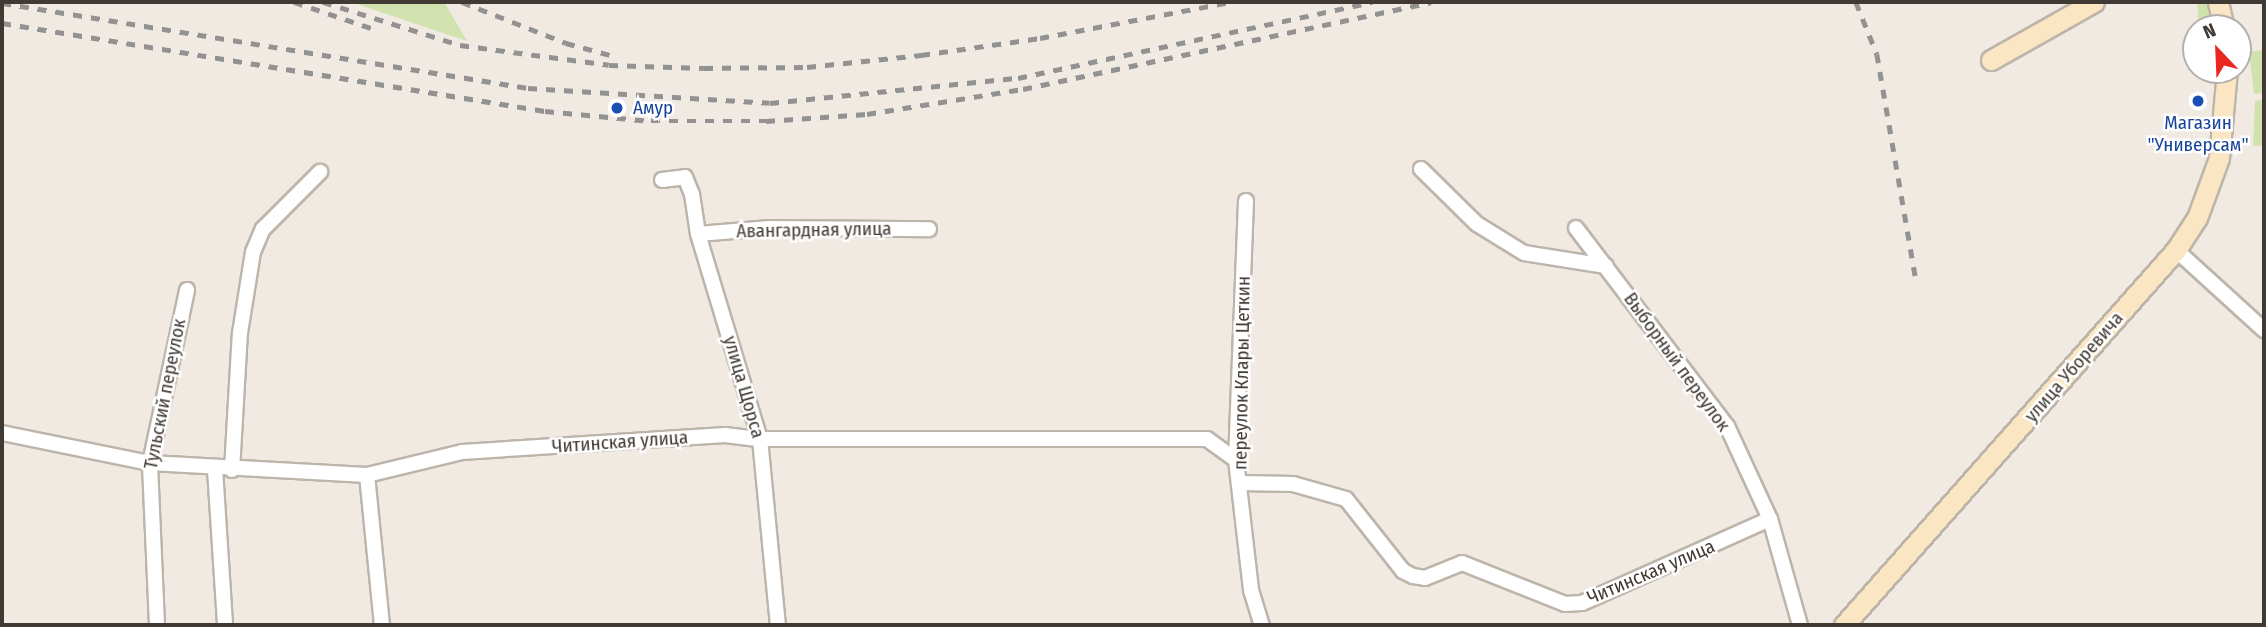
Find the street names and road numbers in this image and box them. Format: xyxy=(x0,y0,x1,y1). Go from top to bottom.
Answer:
street label: Авангардная улица xyxy=(736,217,892,243)
street label: переулок Клары Цеткин xyxy=(1229,276,1255,470)
street label: Выборный переулок xyxy=(1619,288,1735,436)
street label: улица Уборевича xyxy=(2020,307,2128,427)
street label: Тульский переулок xyxy=(139,317,191,471)
street label: улица Щорса xyxy=(719,333,769,441)
street label: Читинская улица xyxy=(551,426,689,458)
street label: Читинская улица xyxy=(1584,535,1718,609)

